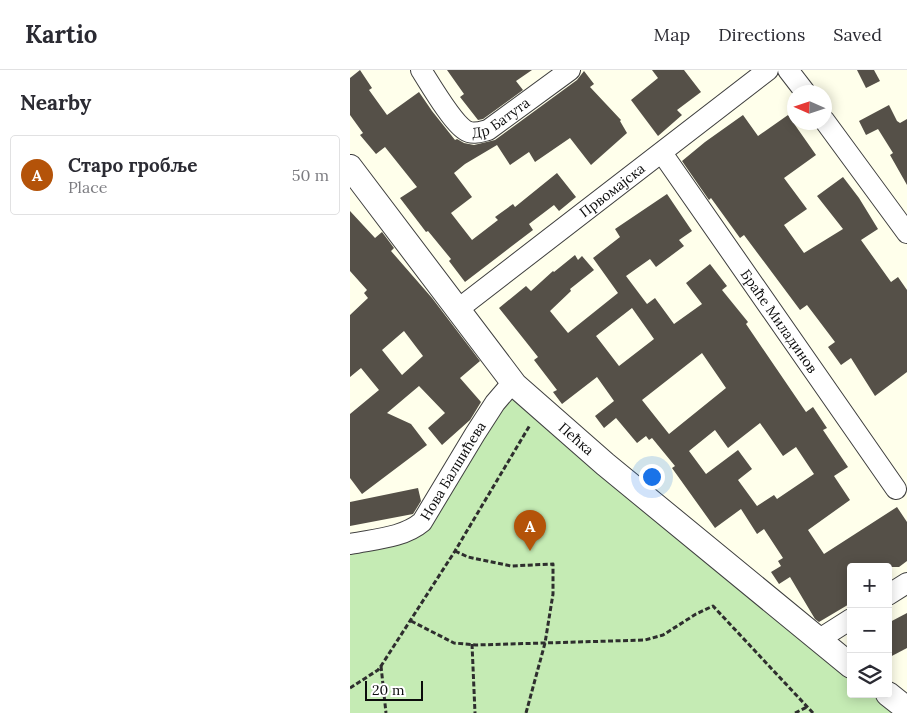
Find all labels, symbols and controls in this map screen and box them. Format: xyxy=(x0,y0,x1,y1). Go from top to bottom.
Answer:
text: Kartio xyxy=(25,19,97,50)
text: Map xyxy=(654,23,690,46)
text: Directions xyxy=(718,23,805,46)
text: Saved xyxy=(833,23,882,46)
north arrow xyxy=(787,85,832,130)
text: Nearby xyxy=(20,89,91,116)
street label: Др Батута xyxy=(471,93,533,142)
text: Старо гробље xyxy=(68,153,197,177)
street label: Првомајска xyxy=(576,159,649,221)
text: A xyxy=(32,165,42,185)
text: 50 m xyxy=(292,165,329,185)
text: Place xyxy=(68,177,107,197)
street label: Браће Миладинов xyxy=(737,266,822,377)
street label: Нова Балшићева xyxy=(416,418,490,523)
street label: Пећка xyxy=(555,419,598,459)
your location xyxy=(639,464,665,490)
pin: A xyxy=(514,510,546,551)
map controls xyxy=(847,563,892,698)
button: + xyxy=(847,563,892,608)
button: − xyxy=(847,608,892,653)
button: layers xyxy=(847,653,892,698)
scale bar xyxy=(365,678,422,701)
text: 20 m xyxy=(372,681,404,699)

